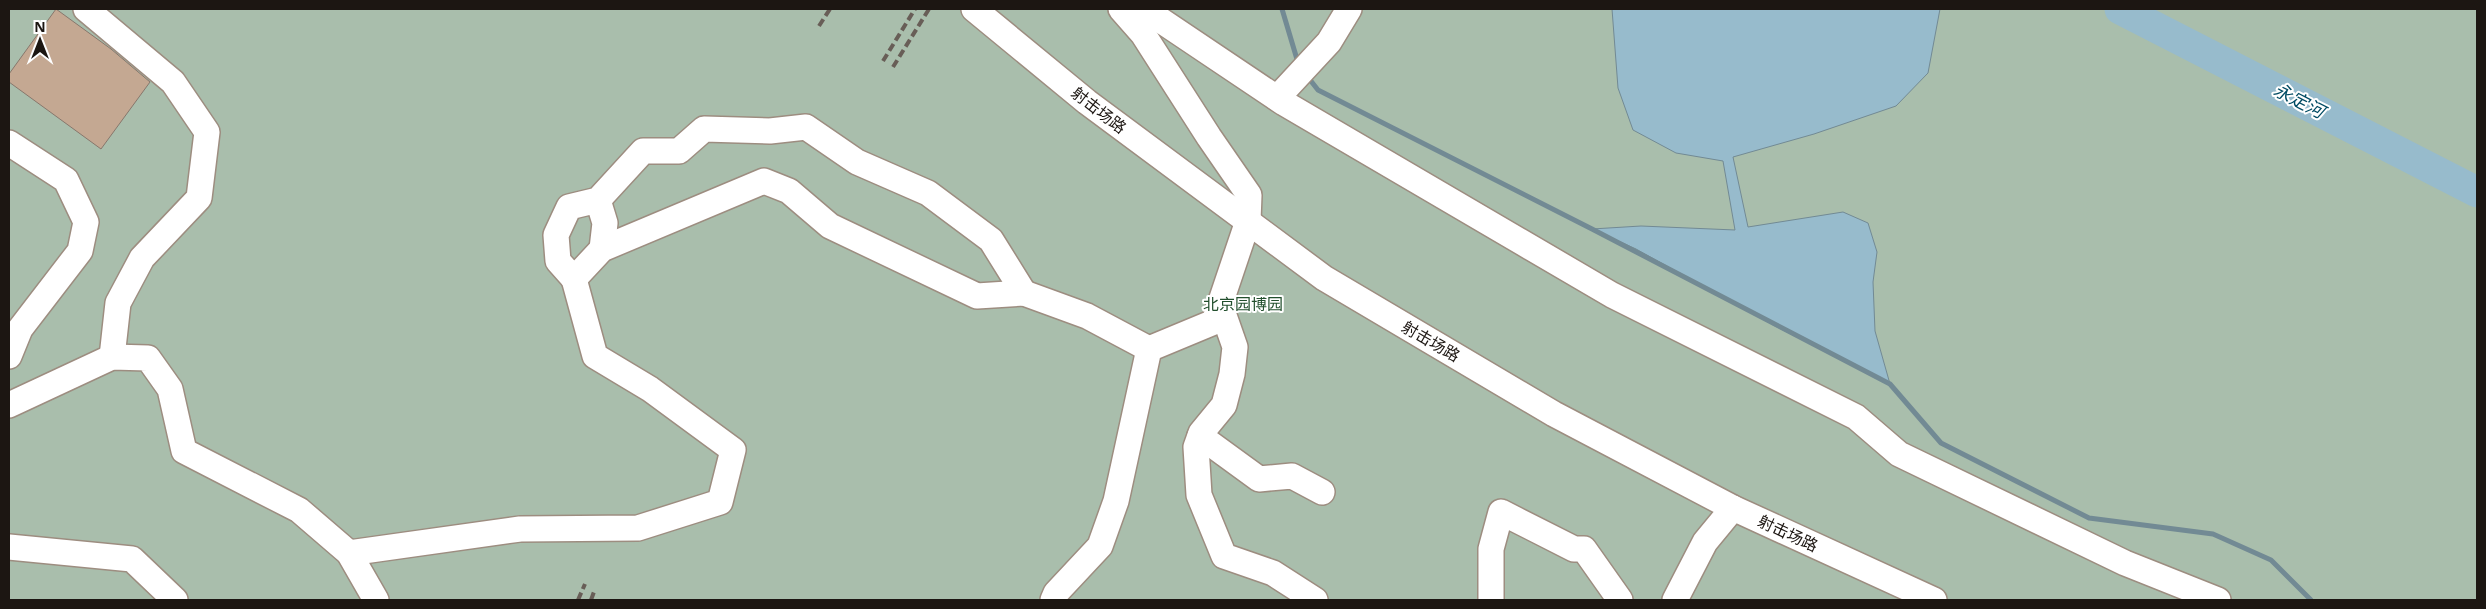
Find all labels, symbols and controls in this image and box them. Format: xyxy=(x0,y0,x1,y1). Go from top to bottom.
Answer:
north arrow xyxy=(15,15,65,65)
text: N xyxy=(34,17,46,36)
water label: 永定河 xyxy=(2270,77,2332,124)
street label: 射击场路 xyxy=(1067,82,1131,138)
park label: 北京园博园 xyxy=(1203,293,1283,315)
street label: 射击场路 xyxy=(1398,315,1464,367)
street label: 射击场路 xyxy=(1754,510,1822,556)

